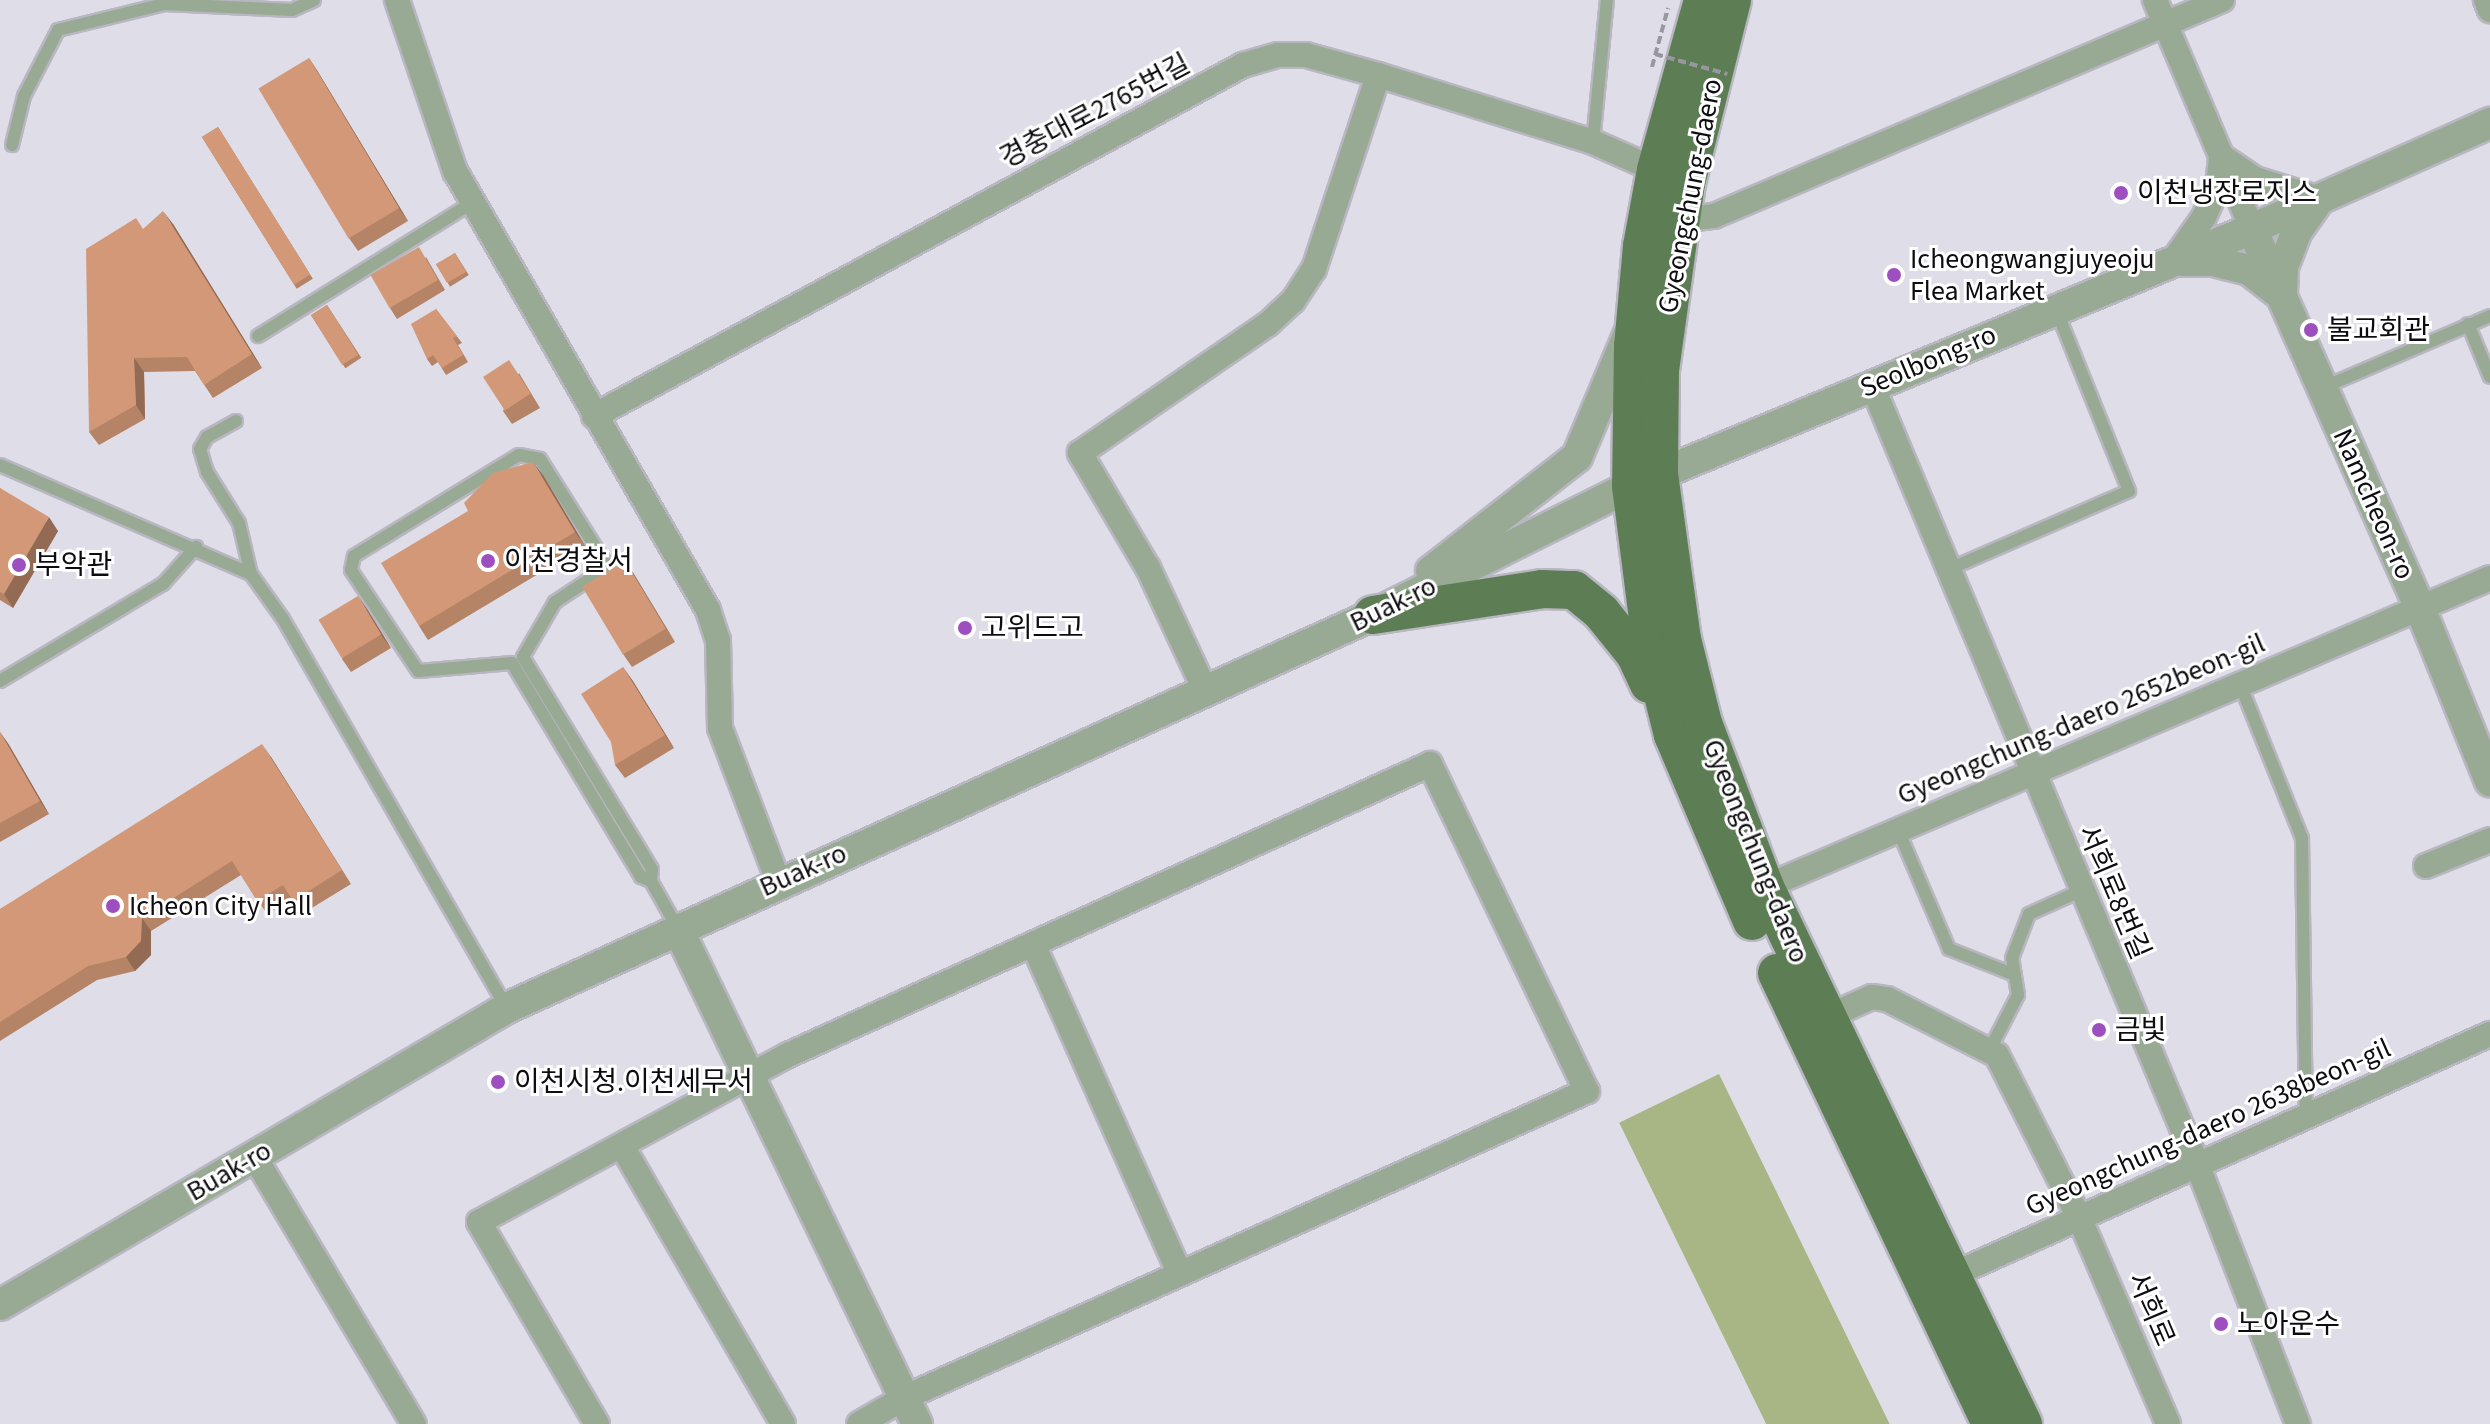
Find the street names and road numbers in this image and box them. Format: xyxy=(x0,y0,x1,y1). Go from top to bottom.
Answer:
street label: 경충대로2765번길 xyxy=(994,47,1196,175)
street label: Gyeongchung-daero xyxy=(1651,76,1729,316)
street label: Seolbong-ro xyxy=(1855,317,2001,405)
street label: Namcheon-ro xyxy=(2326,424,2422,584)
street label: Buak-ro xyxy=(1344,569,1442,639)
street label: Gyeongchung-daero 2652beon-gil xyxy=(1892,626,2270,812)
street label: Gyeongchung-daero xyxy=(1696,734,1816,968)
street label: 서희로8번길 xyxy=(2071,820,2157,964)
street label: Buak-ro xyxy=(754,836,852,904)
street label: Gyeongchung-daero 2638beon-gil xyxy=(2020,1031,2396,1223)
street label: Buak-ro xyxy=(181,1134,277,1208)
street label: 서희로 xyxy=(2120,1267,2182,1351)

